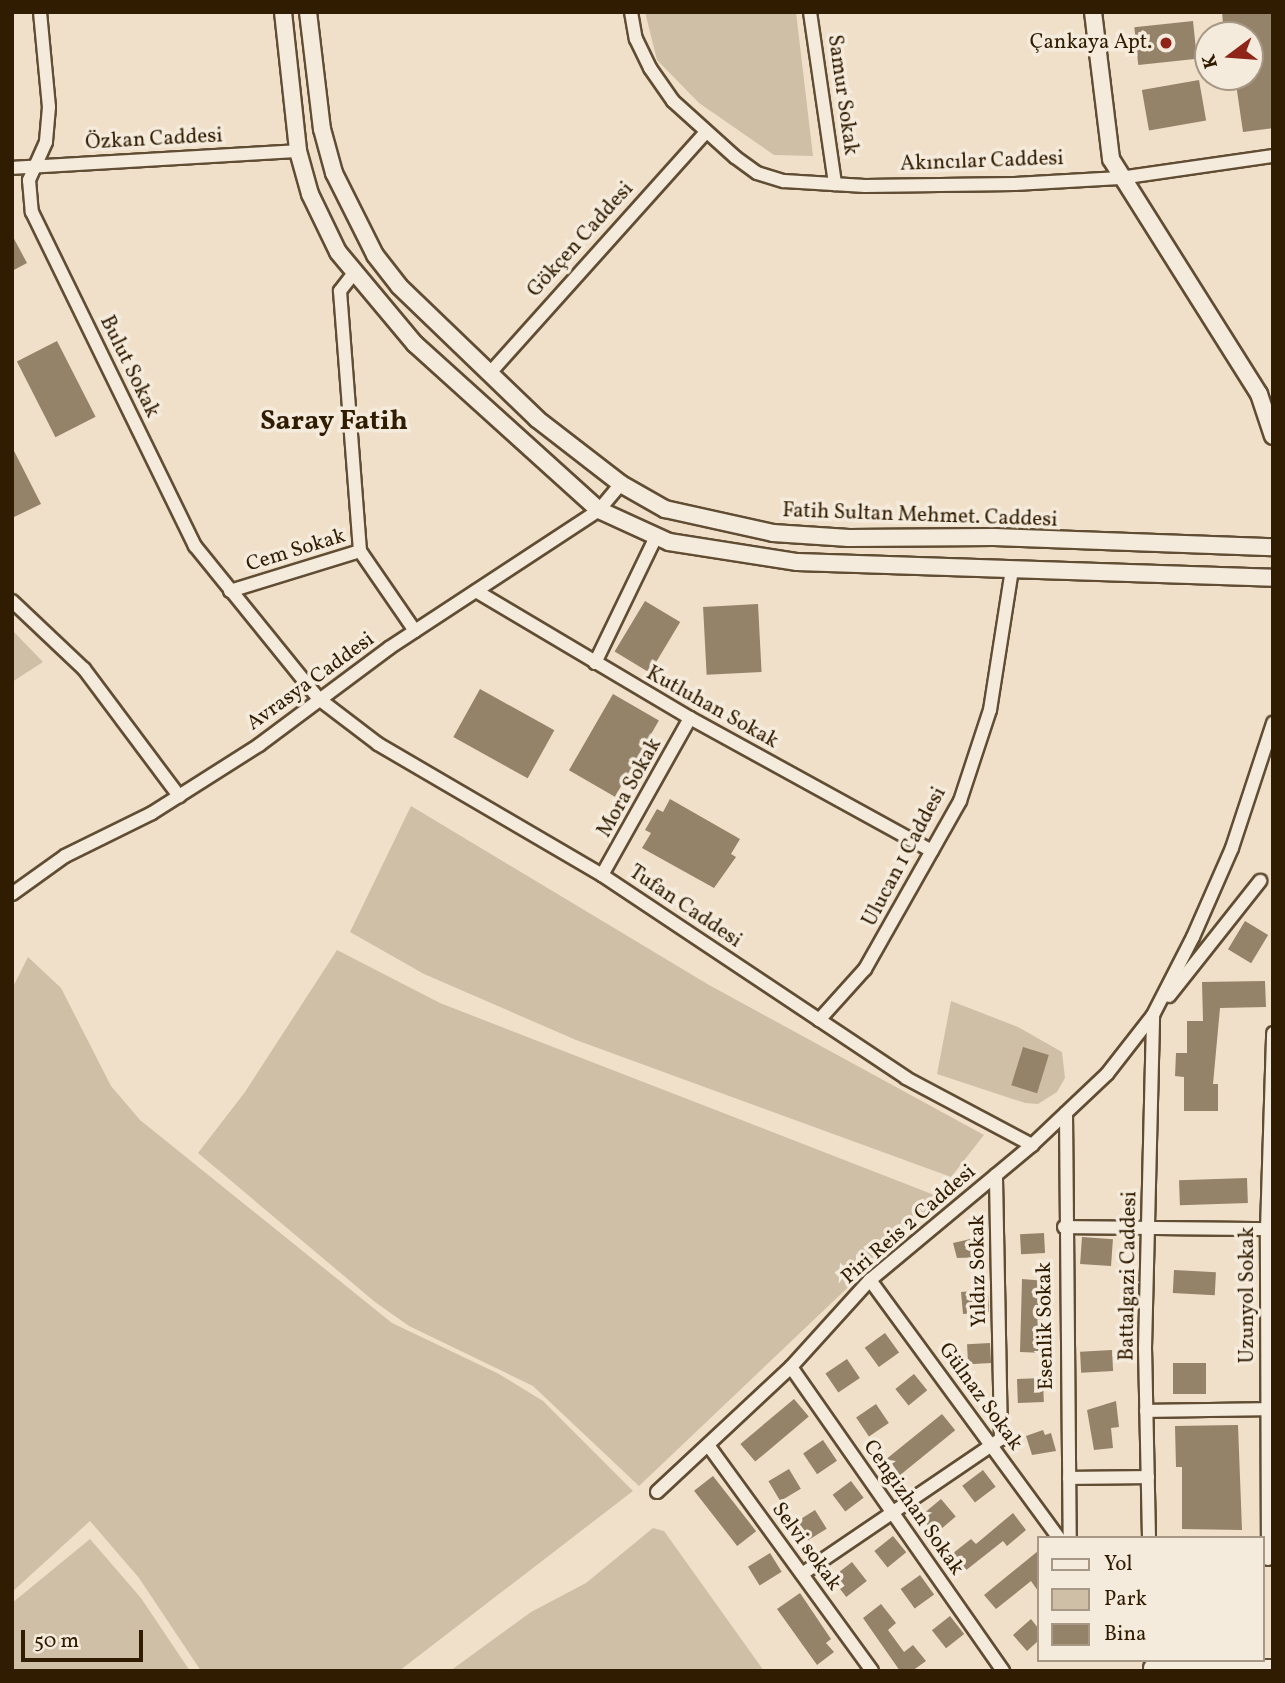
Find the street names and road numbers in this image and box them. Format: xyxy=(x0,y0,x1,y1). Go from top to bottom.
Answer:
street label: Samur Sokak xyxy=(821,33,863,157)
street label: Özkan Caddesi xyxy=(85,124,223,156)
street label: Akıncılar Caddesi xyxy=(900,147,1064,177)
street label: Gökçen Caddesi xyxy=(523,177,639,303)
street label: Bulut Sokak xyxy=(93,312,165,422)
street label: Fatih Sultan Mehmet. Caddesi xyxy=(782,499,1058,533)
street label: Cem Sokak xyxy=(243,524,349,578)
street label: Avrasya Caddesi xyxy=(242,627,380,737)
street label: Kutluhan Sokak xyxy=(642,661,782,755)
street label: Mora Sokak xyxy=(592,734,668,842)
street label: Ulucan 1 Caddesi xyxy=(858,783,952,931)
street label: Tufan Caddesi xyxy=(624,860,746,954)
street label: Piri Reis 2 Caddesi xyxy=(837,1160,981,1290)
street label: Battalgazi Caddesi xyxy=(1115,1191,1143,1361)
street label: Yıldız Sokak xyxy=(965,1214,993,1328)
street label: Uzunyol Sokak xyxy=(1235,1227,1261,1363)
street label: Esenlik Sokak xyxy=(1032,1262,1060,1390)
street label: Gülnaz Sokak xyxy=(932,1338,1028,1456)
street label: Cengizhan Sokak xyxy=(857,1435,969,1581)
street label: Selvi sokak xyxy=(766,1498,846,1596)

